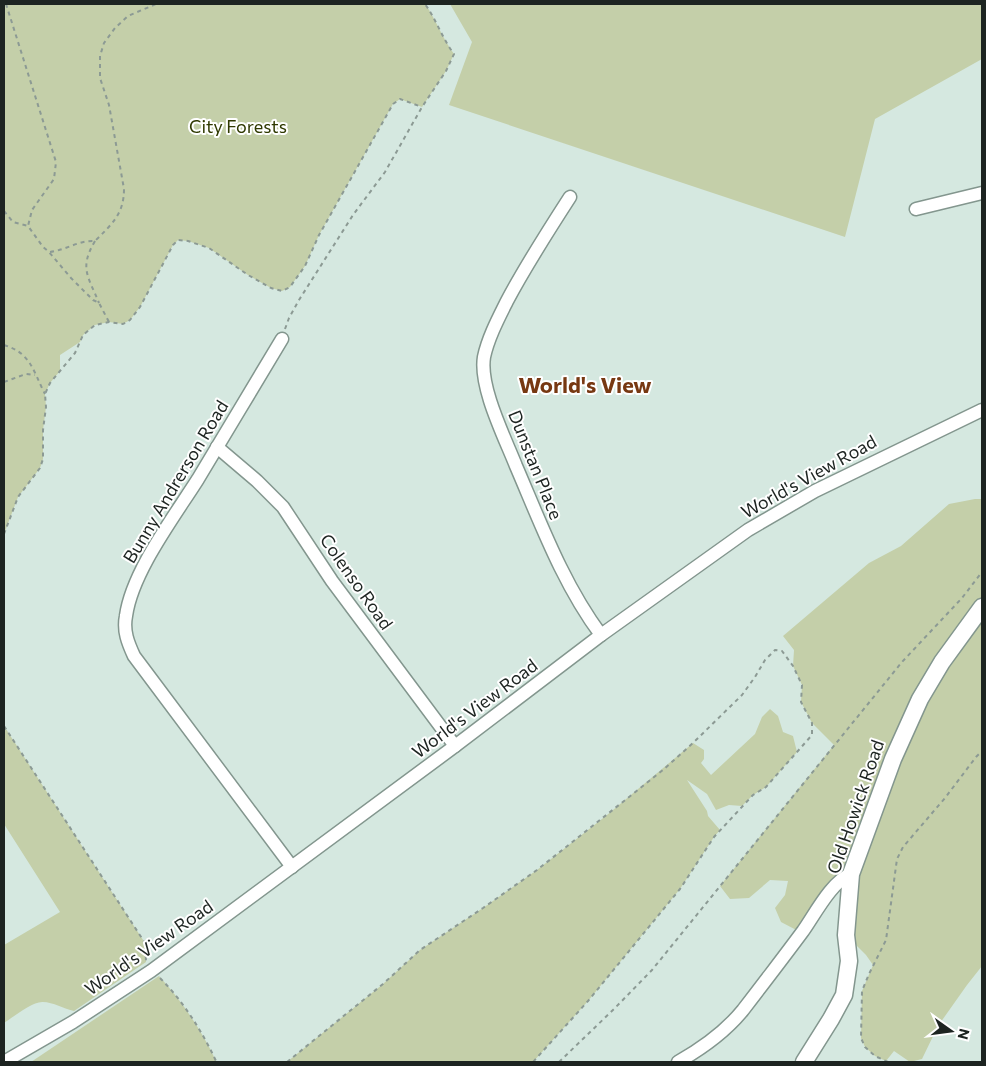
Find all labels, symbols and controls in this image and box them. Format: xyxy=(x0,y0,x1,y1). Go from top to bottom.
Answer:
park label: City Forests xyxy=(189,115,287,137)
district label: World's View xyxy=(518,371,652,398)
street label: Bunny Andrerson Road xyxy=(118,396,232,567)
street label: Dunstan Place xyxy=(504,407,568,523)
street label: World's View Road xyxy=(737,430,880,522)
street label: Colenso Road xyxy=(316,529,398,634)
street label: World's View Road xyxy=(407,654,541,763)
street label: Old Howick Road xyxy=(822,737,888,877)
street label: World's View Road xyxy=(80,895,217,1000)
north arrow xyxy=(926,1006,976,1056)
text: N xyxy=(955,1027,974,1041)

